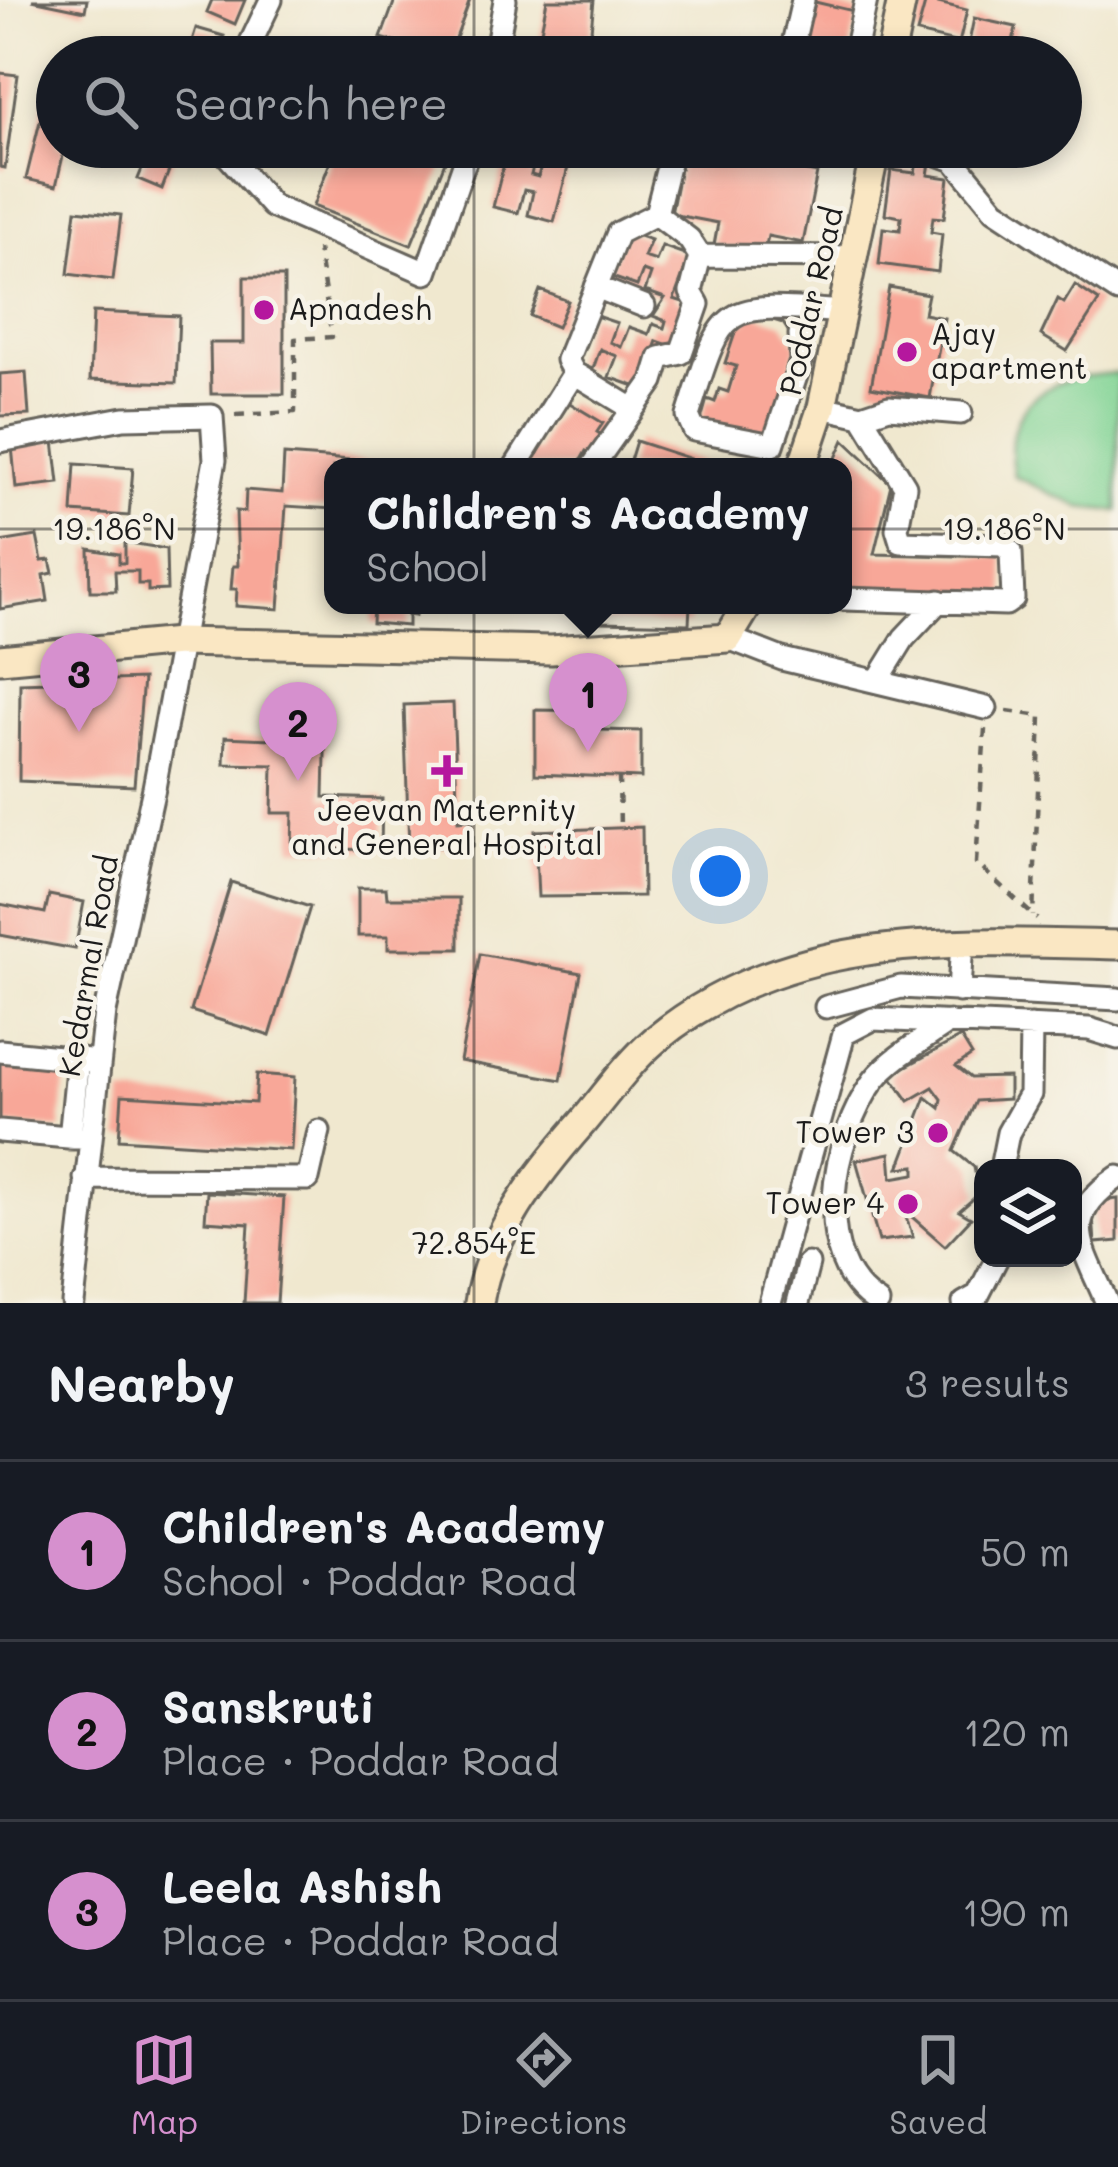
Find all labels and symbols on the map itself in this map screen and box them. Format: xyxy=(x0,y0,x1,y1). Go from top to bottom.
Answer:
street label: Poddar Road xyxy=(769,202,851,399)
place label: Apnadesh xyxy=(288,288,432,328)
marker: Apnadesh xyxy=(251,297,277,323)
place label: Ajay apartment xyxy=(931,313,1087,387)
marker: Ajay apartment xyxy=(894,339,920,365)
text: 19.186°N xyxy=(52,508,176,548)
text: 19.186°N xyxy=(942,508,1066,548)
pin: 3 xyxy=(40,633,118,732)
pin: 1 xyxy=(549,653,627,752)
pin: 2 xyxy=(259,682,337,781)
marker: Jeevan Maternity and General Hospital xyxy=(431,755,463,787)
place label: Jeevan Maternity and General Hospital xyxy=(291,789,603,863)
your location xyxy=(690,846,750,906)
street label: Kedarmal Road xyxy=(48,852,126,1079)
place label: Tower 3 xyxy=(795,1111,914,1151)
marker: Tower 3 xyxy=(925,1120,951,1146)
place label: Tower 4 xyxy=(765,1182,884,1222)
marker: Tower 4 xyxy=(895,1191,921,1217)
text: 72.854°E xyxy=(412,1222,536,1262)

